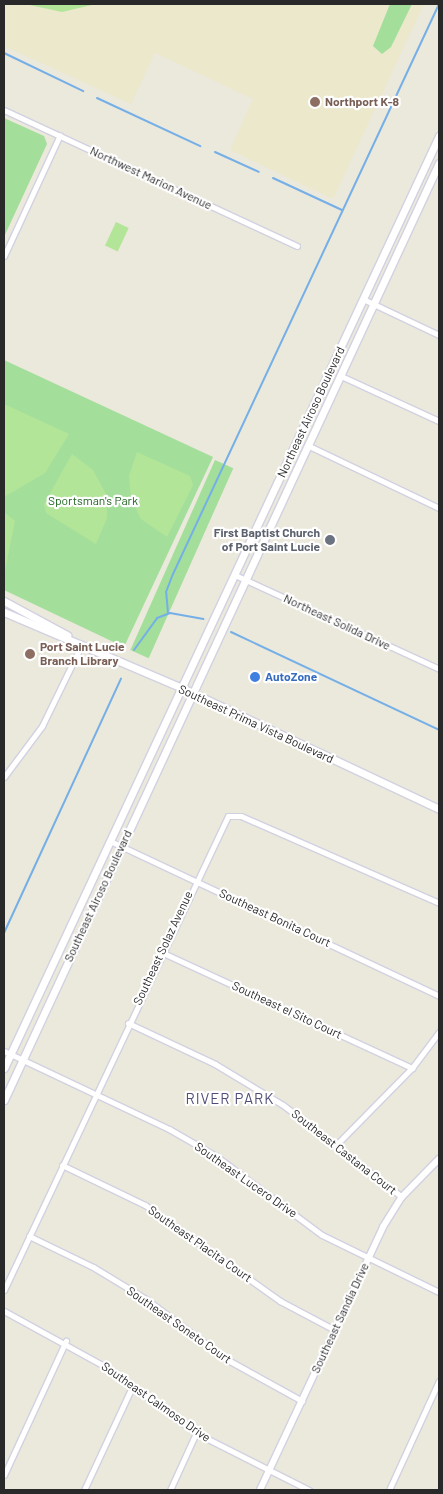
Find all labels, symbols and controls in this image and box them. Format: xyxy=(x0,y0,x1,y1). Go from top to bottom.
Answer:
place label: Northport K-8 xyxy=(325,95,399,109)
marker: Northport K-8 xyxy=(309,96,321,108)
street label: Northwest Marion Avenue xyxy=(88,143,214,213)
street label: Northeast Airoso Boulevard xyxy=(274,344,348,480)
park label: Sportsman's Park xyxy=(48,494,138,508)
place label: First Baptist Church of Port Saint Lucie xyxy=(214,526,320,554)
marker: First Baptist Church of Port Saint Lucie xyxy=(324,534,336,546)
street label: Northeast Solida Drive xyxy=(281,591,393,653)
place label: Port Saint Lucie Branch Library xyxy=(40,640,125,668)
marker: Port Saint Lucie Branch Library xyxy=(24,648,36,660)
place label: AutoZone xyxy=(265,670,317,684)
marker: AutoZone xyxy=(249,671,261,683)
street label: Southeast Prima Vista Boulevard xyxy=(176,682,336,766)
street label: Southeast Airoso Boulevard xyxy=(61,828,135,964)
street label: Southeast Bonita Court xyxy=(217,886,333,950)
street label: Southeast Solaz Avenue xyxy=(130,889,196,1007)
street label: Southeast el Sito Court xyxy=(230,978,344,1042)
district label: RIVER PARK xyxy=(184,1090,276,1108)
street label: Southeast Castana Court xyxy=(289,1106,399,1198)
street label: Southeast Lucero Drive xyxy=(192,1139,300,1221)
street label: Southeast Placita Court xyxy=(145,1203,255,1285)
street label: Southeast Sandia Drive xyxy=(308,1261,372,1375)
street label: Southeast Soneto Court xyxy=(124,1283,234,1367)
street label: Southeast Calmoso Drive xyxy=(99,1359,213,1445)

